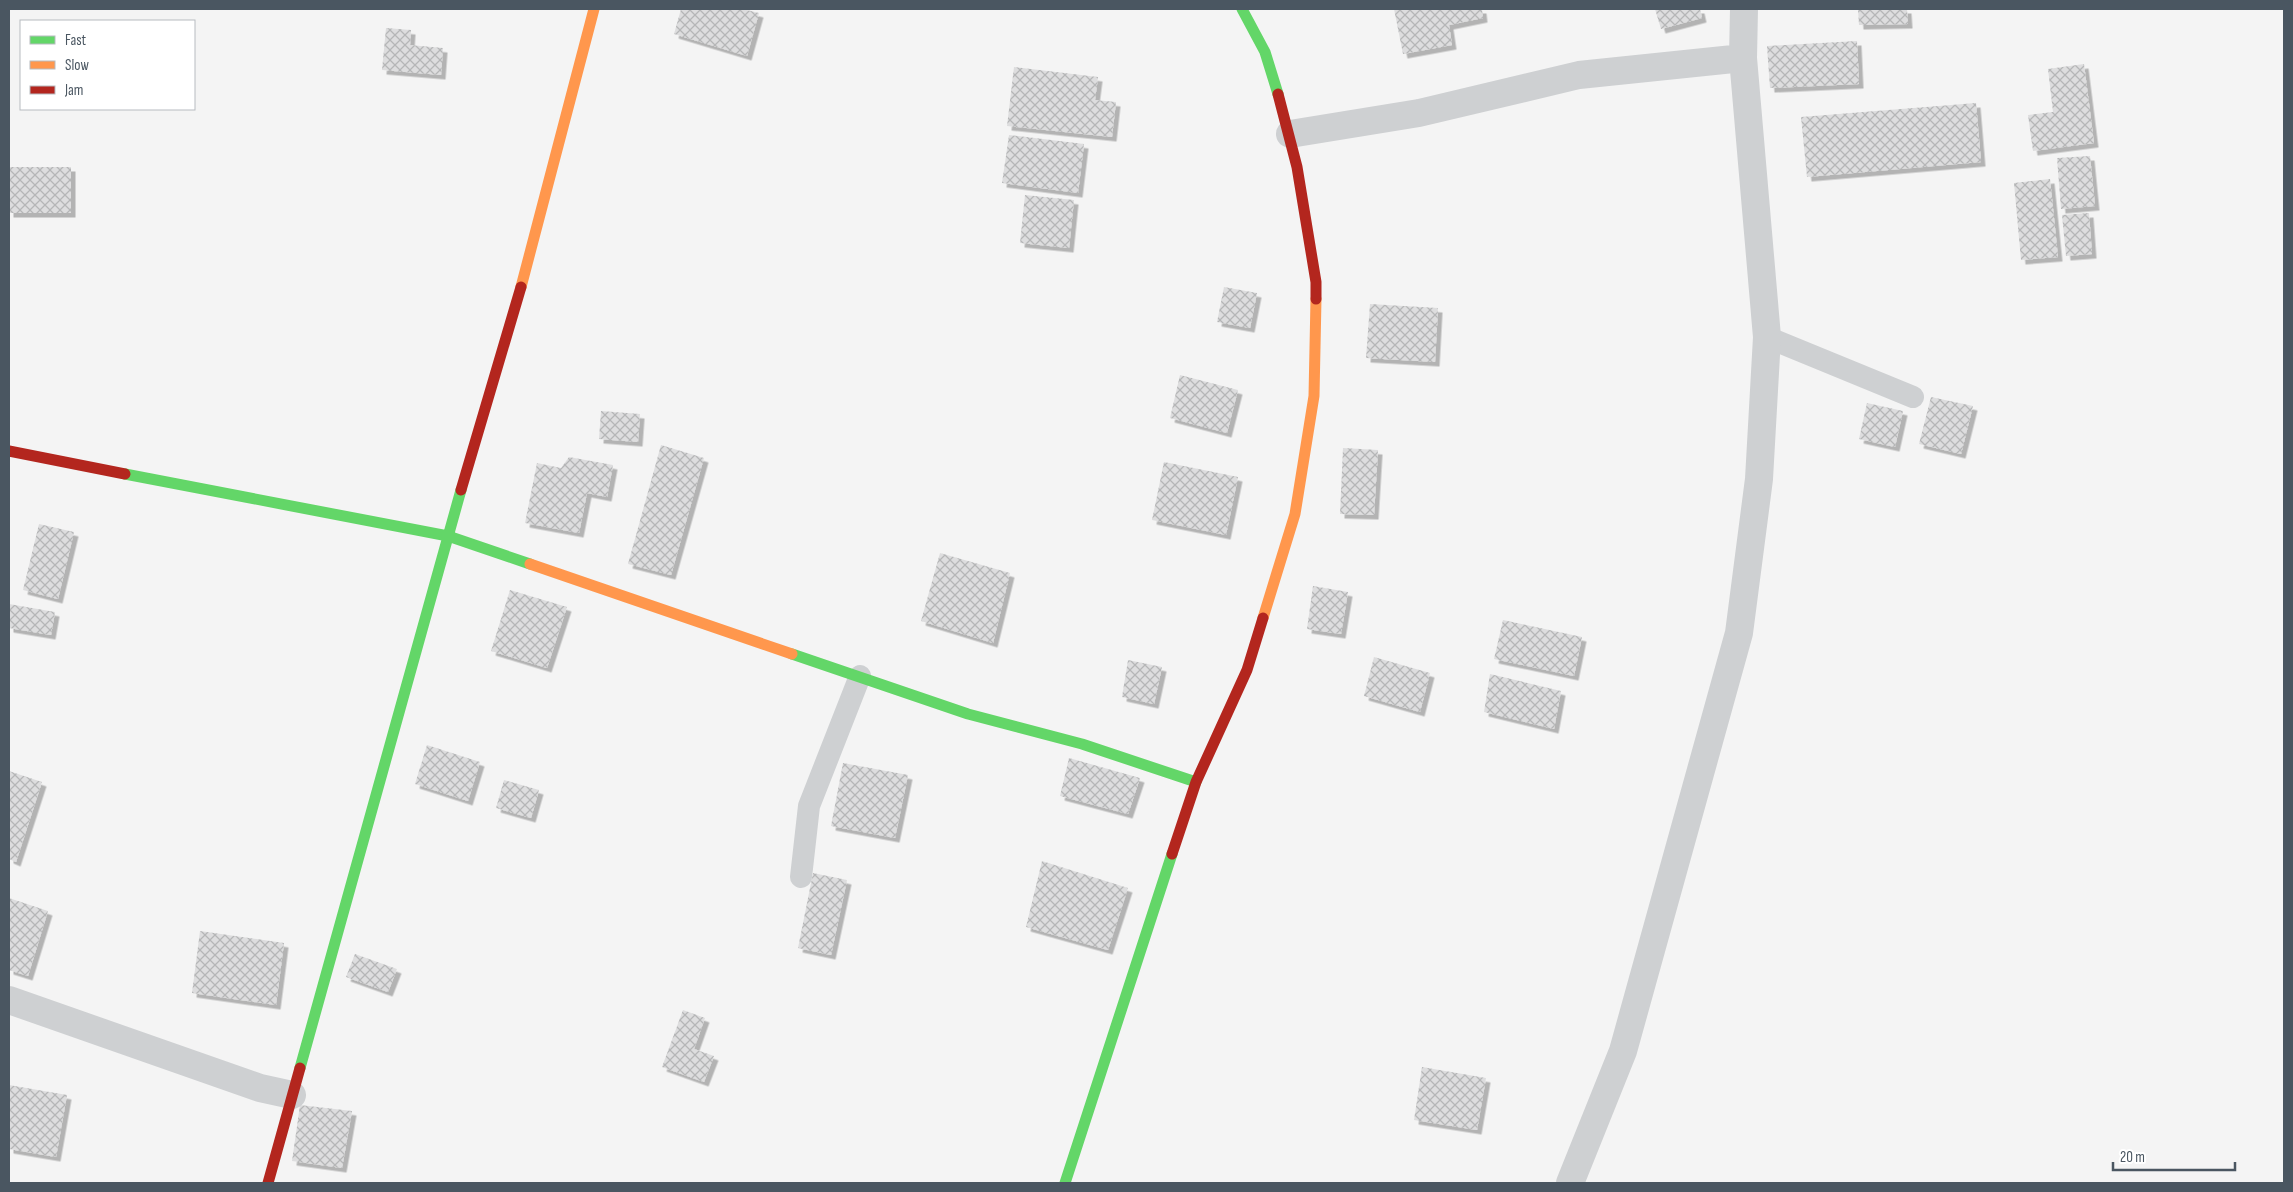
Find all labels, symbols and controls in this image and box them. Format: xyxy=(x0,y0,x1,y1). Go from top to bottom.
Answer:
legend xyxy=(20,20,195,110)
text: Fast xyxy=(65,31,87,50)
text: Slow xyxy=(65,56,89,75)
text: Jam xyxy=(64,81,83,100)
scale bar xyxy=(2113,1140,2236,1172)
text: 20 m xyxy=(2120,1148,2145,1167)

